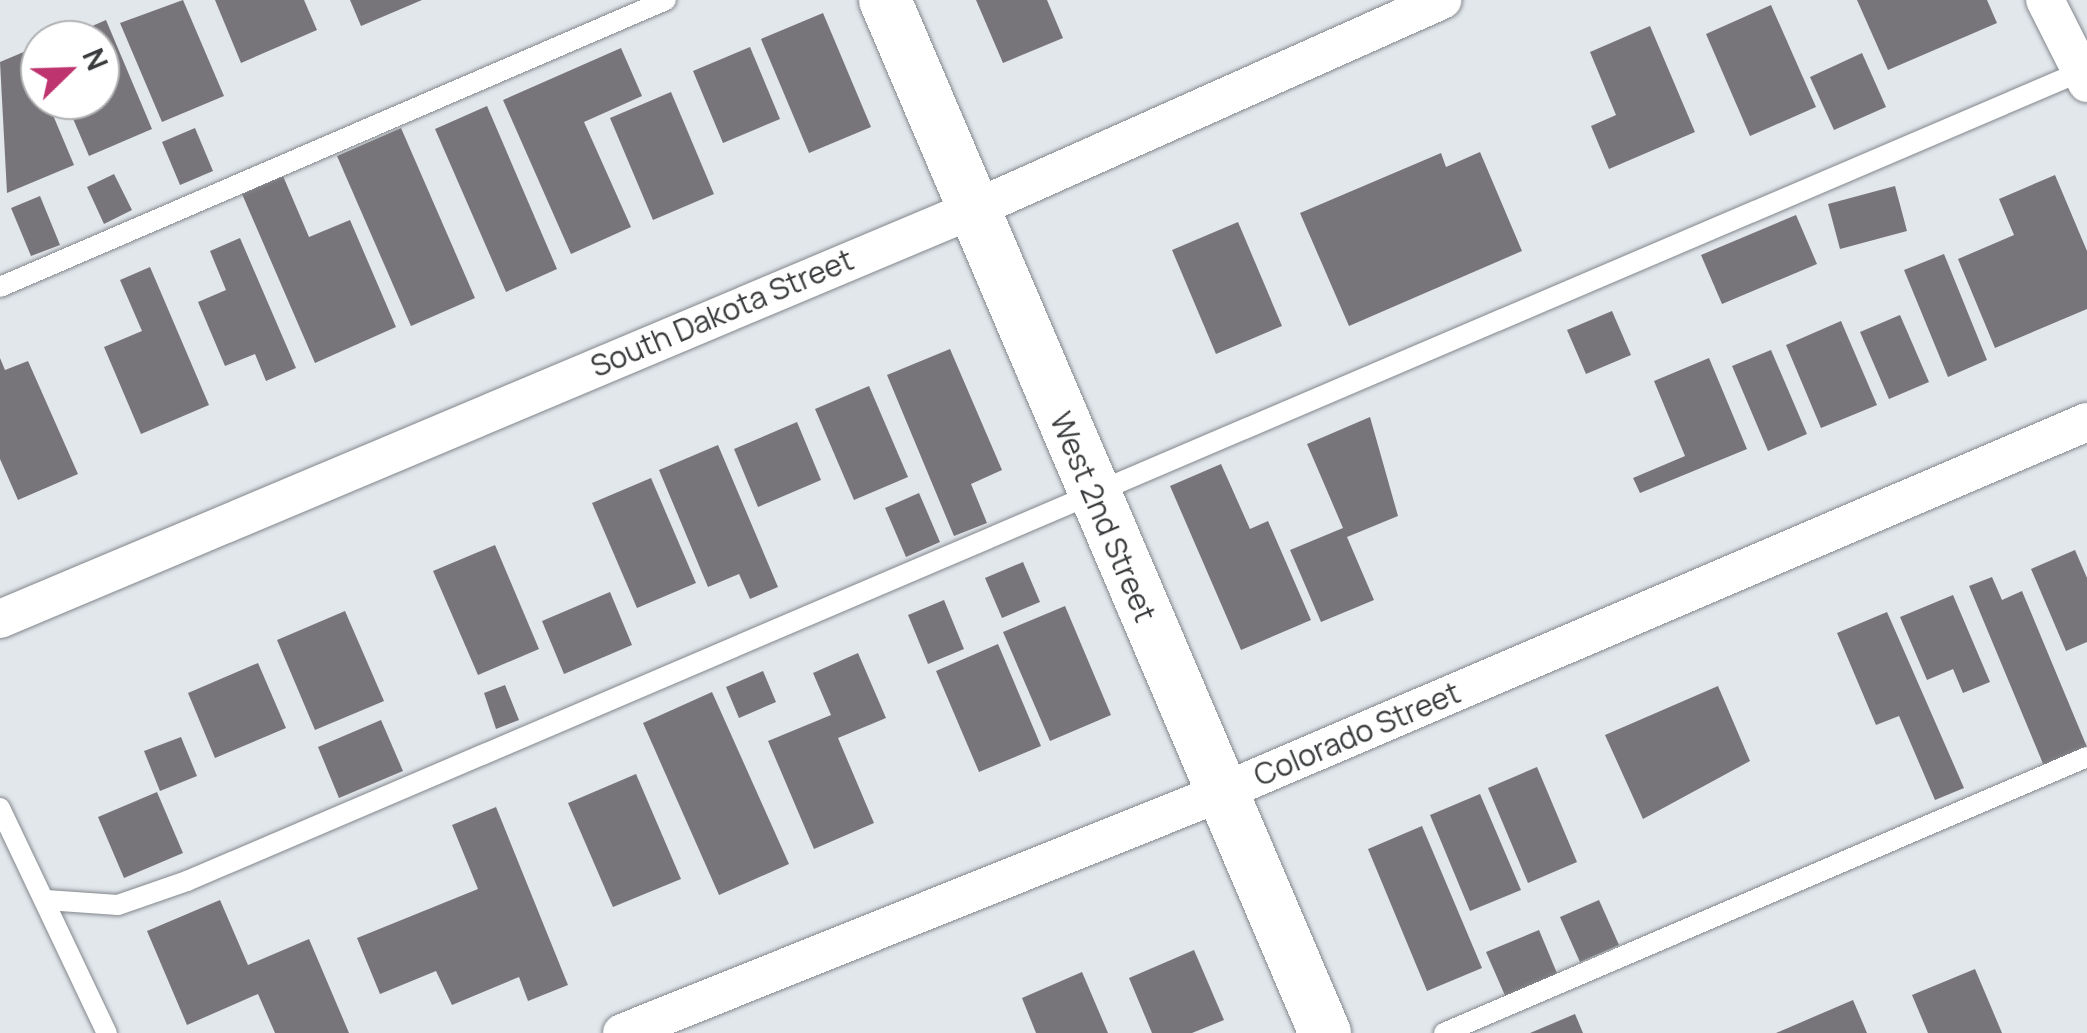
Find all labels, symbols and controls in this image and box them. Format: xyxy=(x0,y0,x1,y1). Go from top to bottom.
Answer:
north arrow xyxy=(20,20,120,120)
text: N xyxy=(74,42,117,76)
street label: South Dakota Street xyxy=(585,241,859,385)
street label: West 2nd Street xyxy=(1043,407,1163,627)
street label: Colorado Street xyxy=(1248,674,1466,794)

